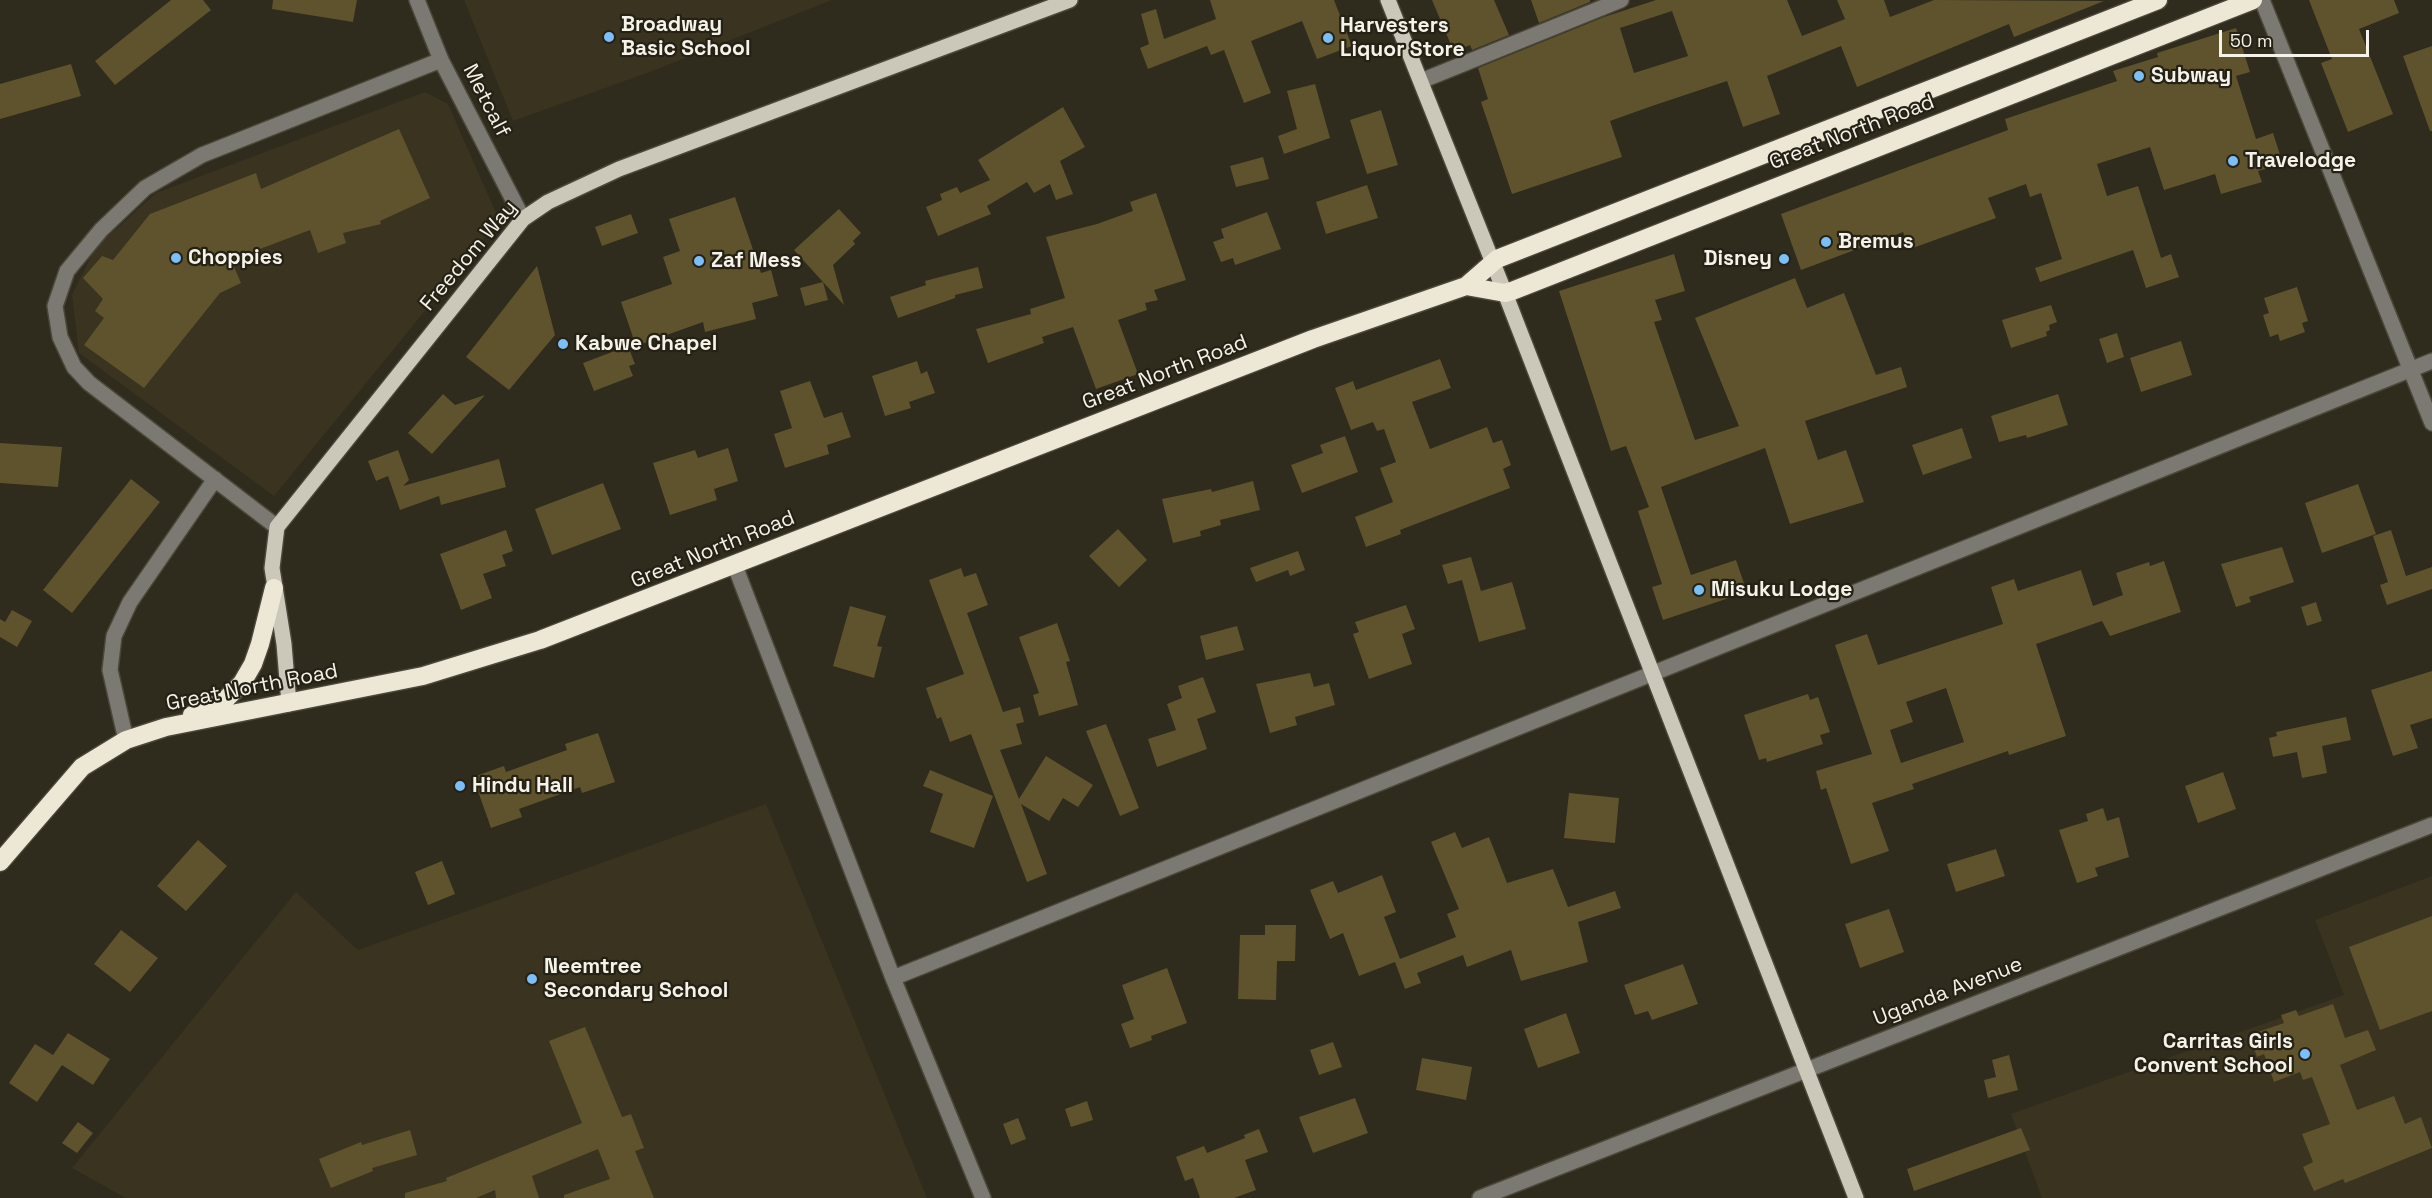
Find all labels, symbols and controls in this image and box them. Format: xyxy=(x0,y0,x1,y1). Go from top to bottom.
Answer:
place label: Broadway Basic School xyxy=(621,12,750,62)
place label: Harvesters Liquor Store xyxy=(1340,13,1465,63)
scale bar xyxy=(2222,18,2372,56)
text: 50 m xyxy=(2230,29,2272,52)
marker: Broadway Basic School xyxy=(602,30,616,44)
marker: Harvesters Liquor Store xyxy=(1321,31,1335,45)
street label: Metcalf xyxy=(457,60,515,142)
place label: Subway xyxy=(2151,63,2231,89)
marker: Subway xyxy=(2132,69,2146,83)
street label: Great North Road xyxy=(1766,90,1938,176)
place label: Travelodge xyxy=(2245,148,2356,174)
marker: Travelodge xyxy=(2226,154,2240,168)
street label: Freedom Way xyxy=(415,196,523,316)
place label: Bremus xyxy=(1838,229,1914,255)
marker: Bremus xyxy=(1819,235,1833,249)
place label: Choppies xyxy=(188,245,283,271)
place label: Disney xyxy=(1703,246,1772,272)
place label: Zaf Mess xyxy=(711,248,802,274)
marker: Choppies xyxy=(169,251,183,265)
marker: Disney xyxy=(1777,252,1791,266)
marker: Zaf Mess xyxy=(692,254,706,268)
street label: Great North Road xyxy=(1079,330,1251,416)
place label: Kabwe Chapel xyxy=(575,331,717,357)
marker: Kabwe Chapel xyxy=(556,337,570,351)
street label: Great North Road xyxy=(627,506,799,594)
place label: Misuku Lodge xyxy=(1711,577,1852,603)
marker: Misuku Lodge xyxy=(1692,583,1706,597)
street label: Great North Road xyxy=(164,659,340,717)
place label: Hindu Hall xyxy=(472,773,573,799)
marker: Hindu Hall xyxy=(453,779,467,793)
street label: Uganda Avenue xyxy=(1870,952,2026,1032)
place label: Neemtree Secondary School xyxy=(544,954,728,1004)
marker: Neemtree Secondary School xyxy=(525,972,539,986)
place label: Carritas Girls Convent School xyxy=(2134,1029,2293,1079)
marker: Carritas Girls Convent School xyxy=(2298,1047,2312,1061)

